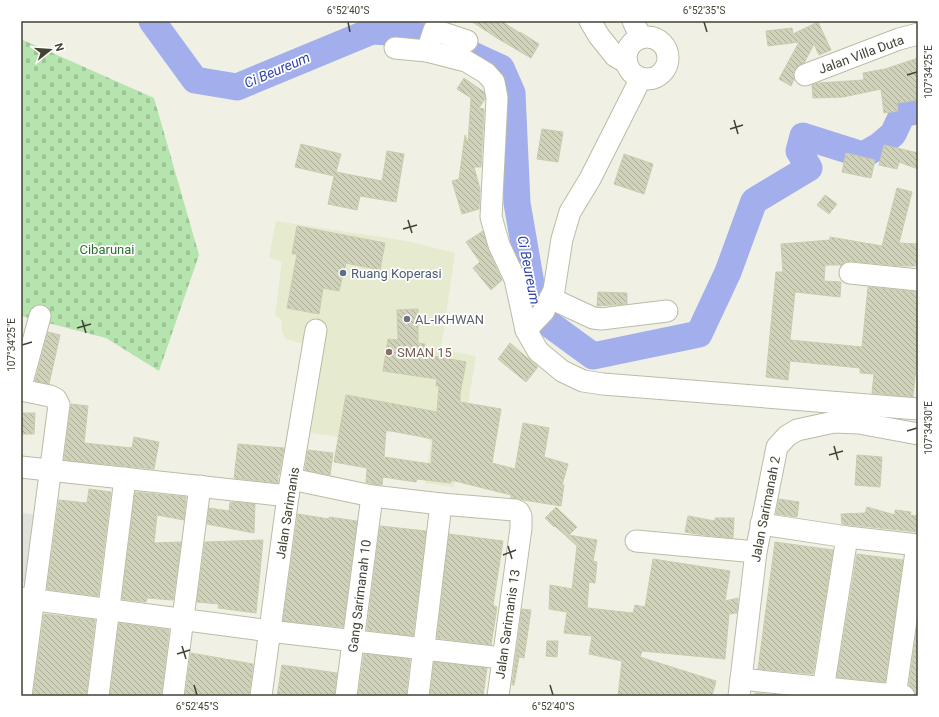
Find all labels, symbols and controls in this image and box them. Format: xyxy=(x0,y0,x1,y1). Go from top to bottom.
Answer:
text: 6°52'40"S xyxy=(327,5,369,16)
text: 6°52'35"S xyxy=(683,5,725,16)
north arrow xyxy=(30,30,70,70)
street label: Jalan Villa Duta xyxy=(816,32,906,77)
text: N xyxy=(52,42,67,53)
text: 107°34'25"E xyxy=(923,45,934,99)
water label: Ci Beureum xyxy=(242,49,312,91)
water label: Ci Beureum xyxy=(514,234,544,306)
park label: Cibarunai xyxy=(80,242,134,257)
place label: Ruang Koperasi xyxy=(351,266,442,281)
marker: Ruang Koperasi xyxy=(338,268,348,278)
place label: AL-IKHWAN xyxy=(415,312,484,327)
marker: AL-IKHWAN xyxy=(402,314,412,324)
text: 107°34'25"E xyxy=(6,318,17,372)
place label: SMAN 15 xyxy=(397,345,452,360)
marker: SMAN 15 xyxy=(384,347,394,357)
text: 107°34'30"E xyxy=(923,401,934,455)
street label: Jalan Sarimanah 2 xyxy=(748,455,783,563)
street label: Jalan Sarimanis xyxy=(273,466,302,560)
street label: Gang Sarimanah 10 xyxy=(345,539,374,653)
street label: Jalan Sarimanis 13 xyxy=(492,568,523,680)
text: 6°52'45"S xyxy=(176,701,218,712)
text: 6°52'40"S xyxy=(532,701,574,712)

